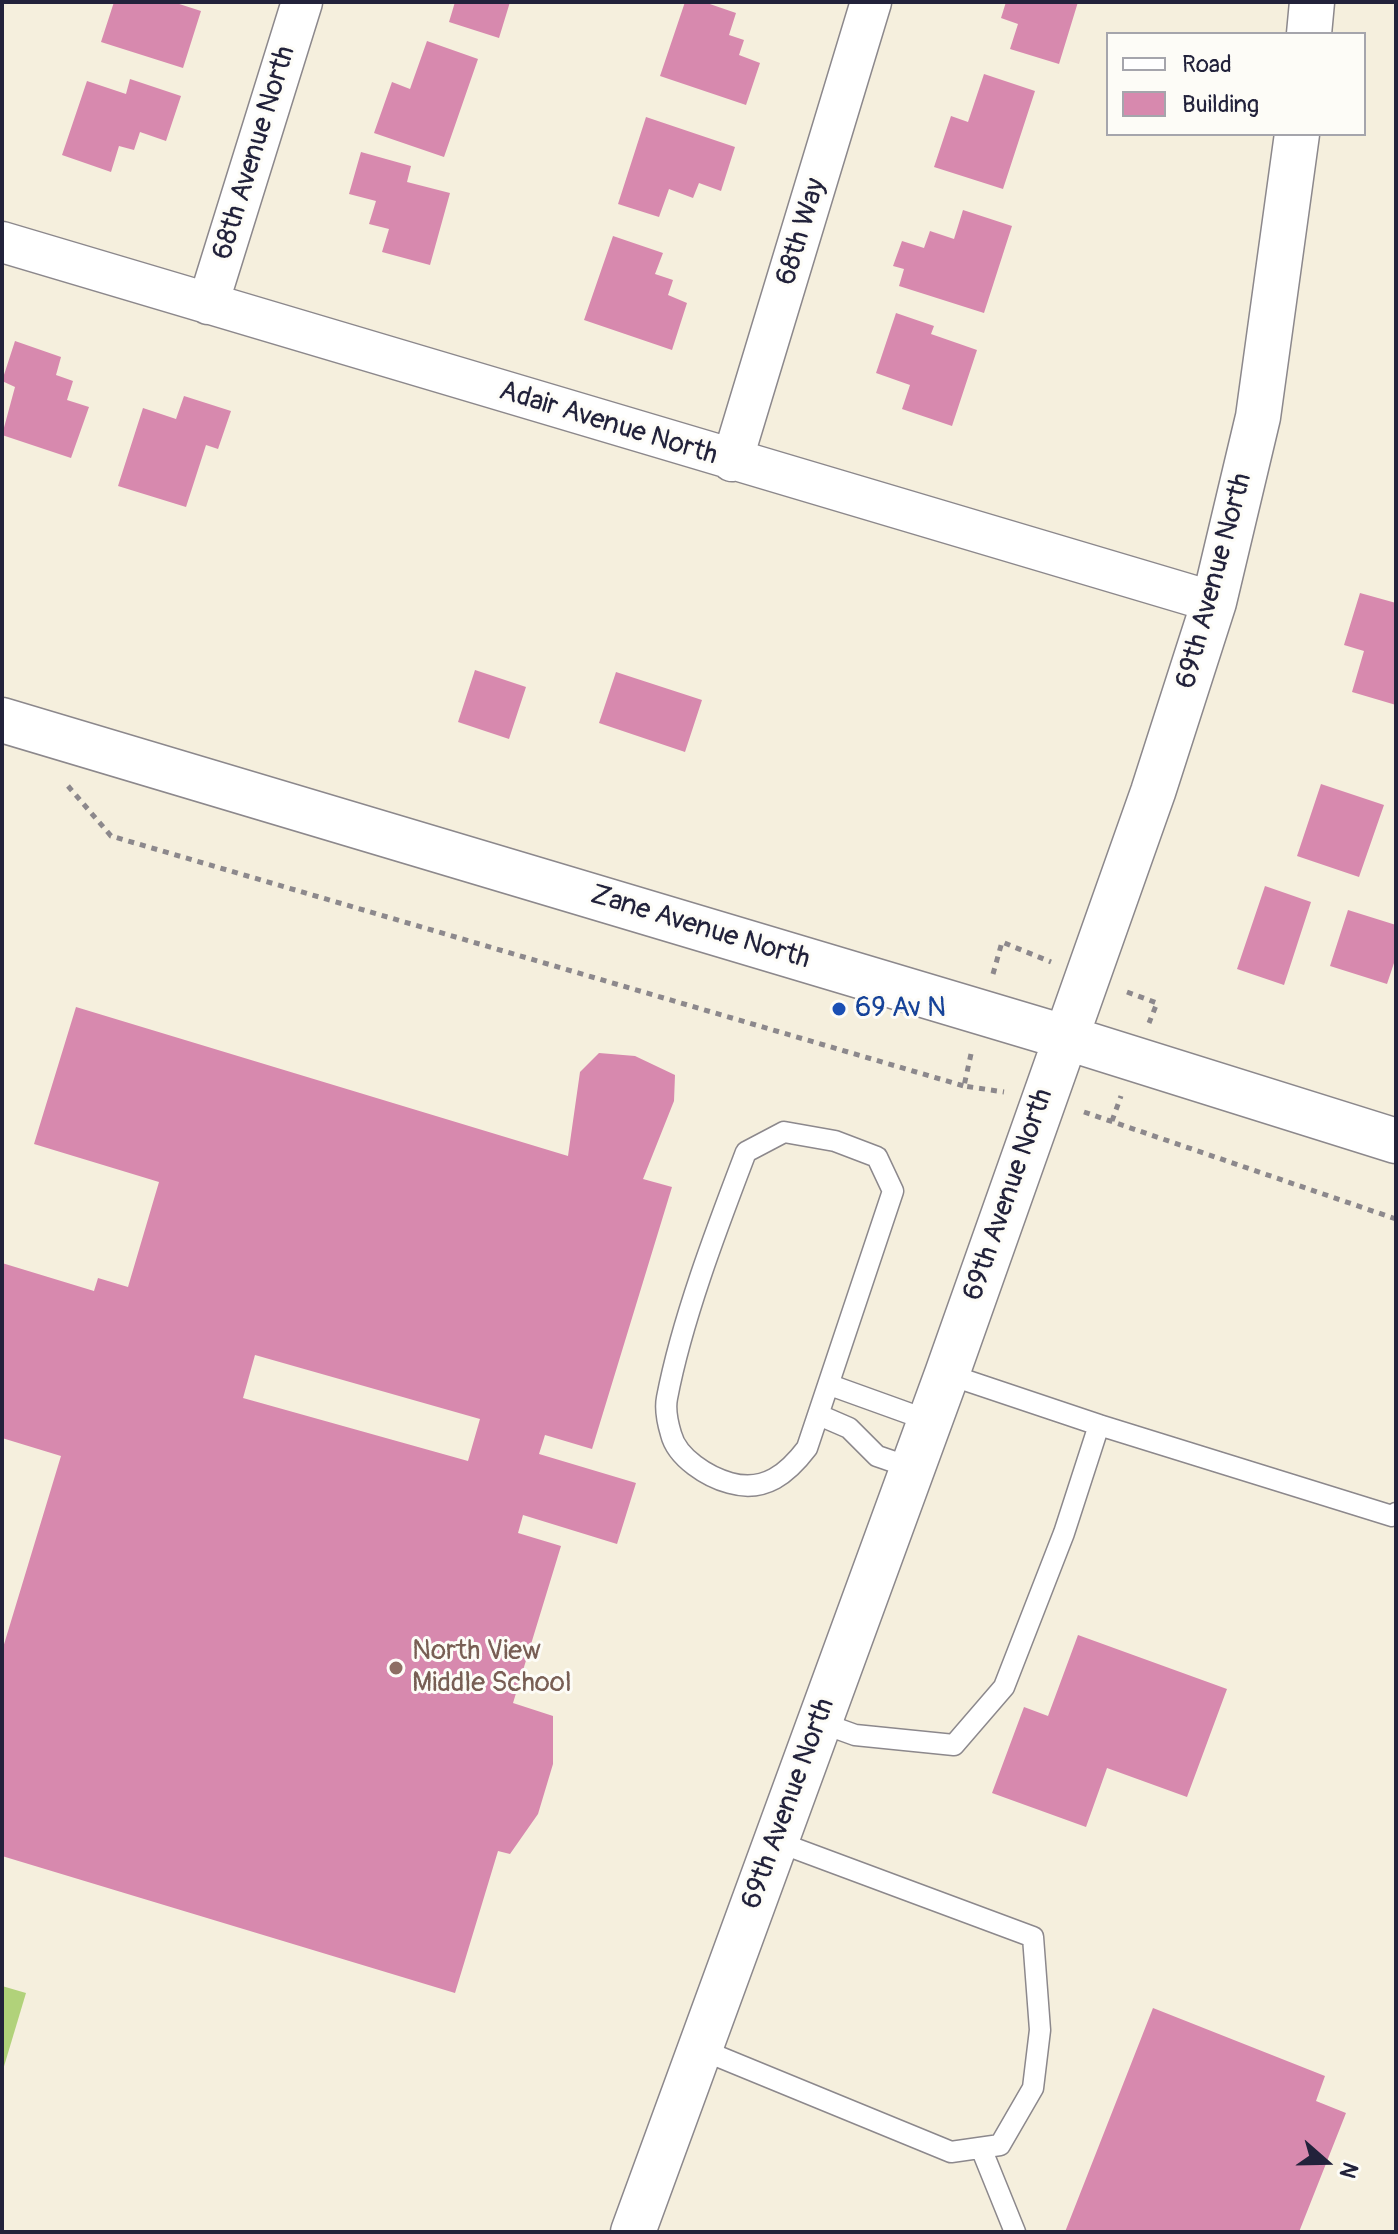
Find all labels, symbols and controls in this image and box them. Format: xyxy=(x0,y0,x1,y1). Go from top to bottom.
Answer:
legend xyxy=(1106,32,1366,136)
street label: 68th Avenue North xyxy=(207,42,303,264)
text: Road xyxy=(1182,50,1232,79)
text: Building xyxy=(1182,90,1259,119)
street label: 68th Way xyxy=(770,175,834,289)
street label: Adair Avenue North xyxy=(495,375,721,473)
street label: 69th Avenue North xyxy=(1170,470,1260,692)
street label: Zane Avenue North xyxy=(586,879,814,977)
place label: 69 Av N xyxy=(855,992,946,1026)
marker: 69 Av N xyxy=(830,1000,848,1018)
street label: 69th Avenue North xyxy=(957,1085,1061,1305)
place label: North View Middle School xyxy=(412,1635,572,1701)
marker: North View Middle School xyxy=(387,1659,405,1677)
street label: 69th Avenue North xyxy=(735,1694,843,1914)
north arrow xyxy=(1286,2122,1366,2202)
text: N xyxy=(1333,2158,1364,2182)

